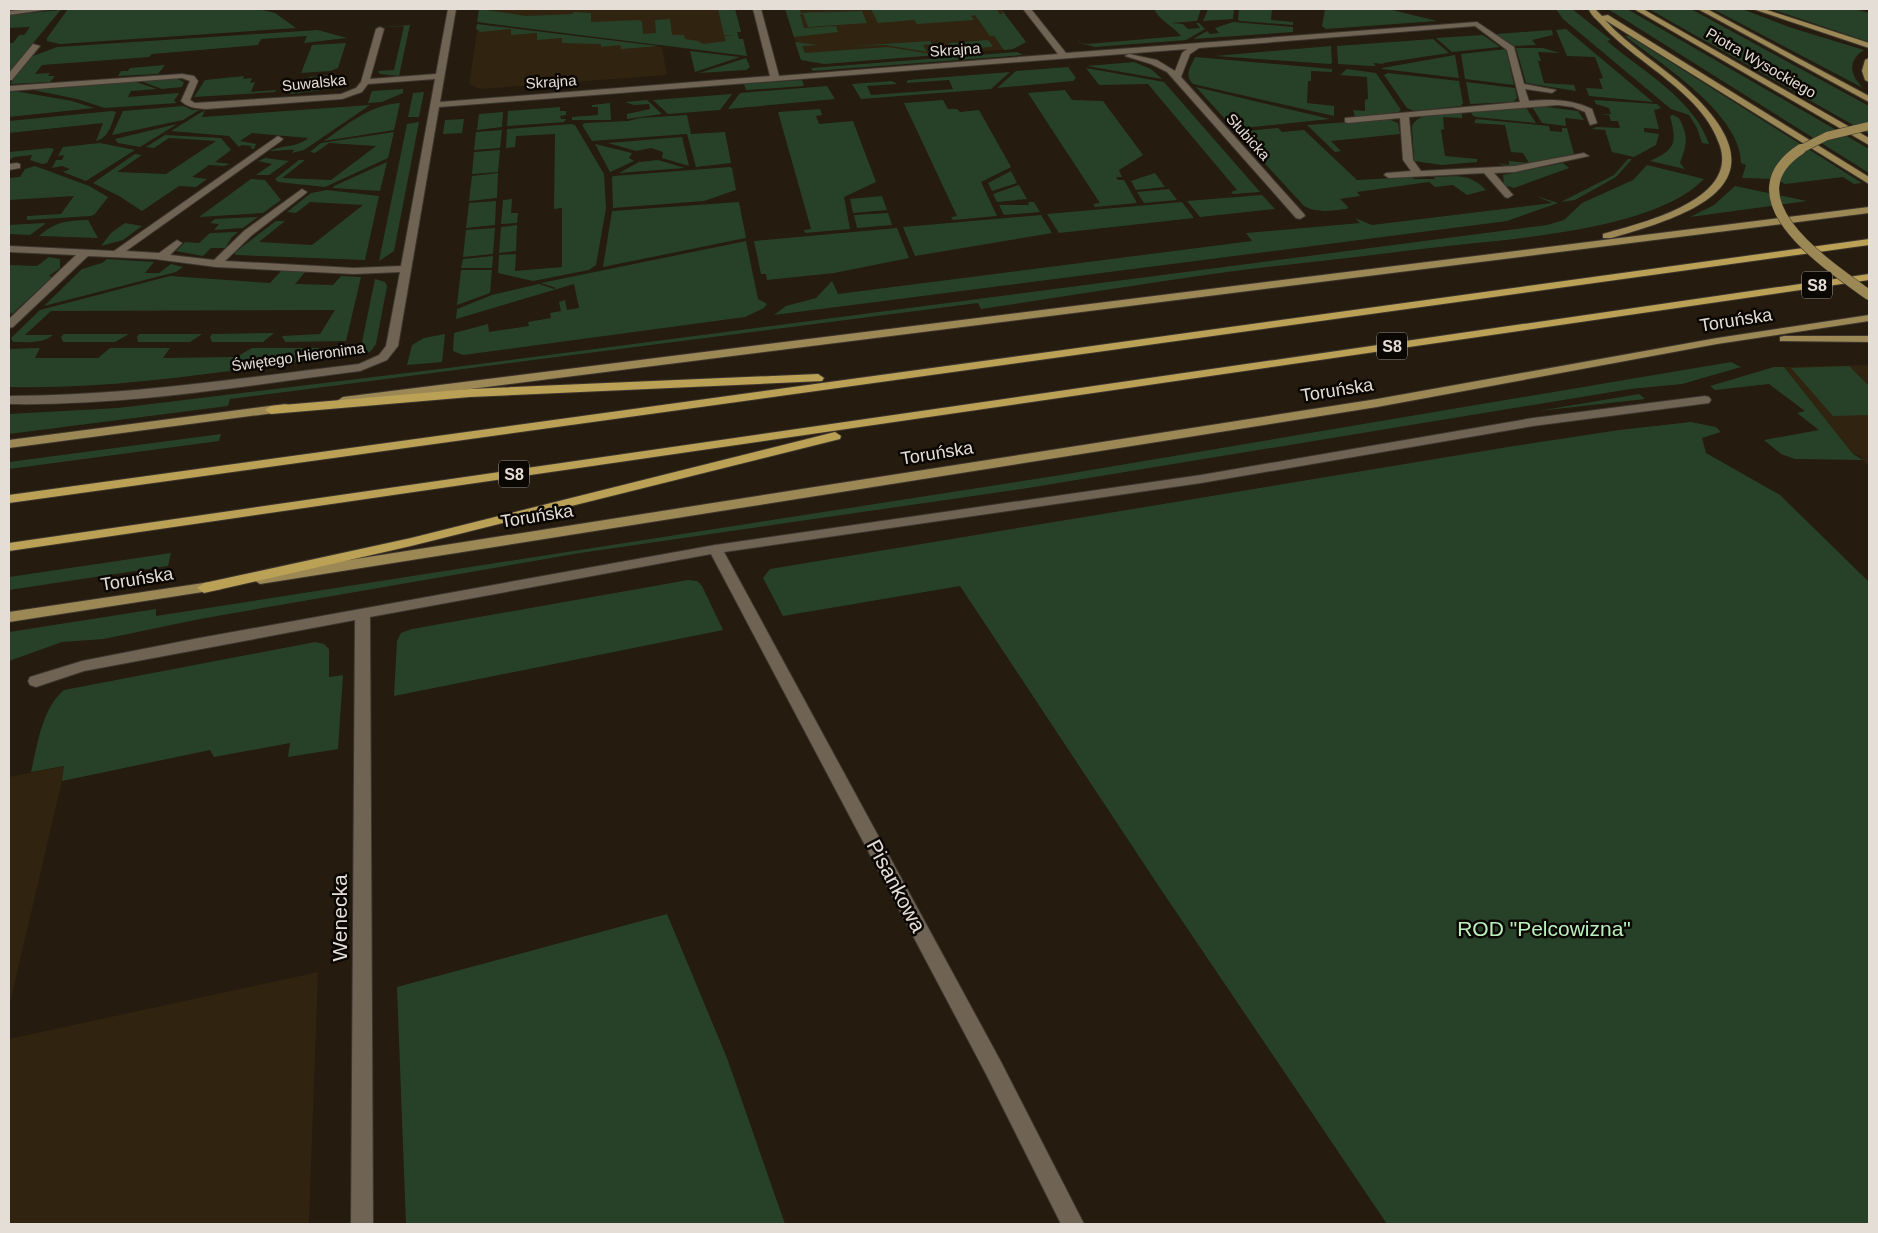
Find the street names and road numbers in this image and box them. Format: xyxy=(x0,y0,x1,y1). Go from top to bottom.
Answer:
street label: Piotra Wysockiego xyxy=(1703,24,1819,101)
street label: Skrajna xyxy=(929,39,982,60)
street label: Suwalska xyxy=(281,71,347,94)
street label: Skrajna xyxy=(525,71,578,92)
street label: Słubicka xyxy=(1223,110,1274,164)
road number: S8 xyxy=(1802,272,1832,298)
street label: Toruńska xyxy=(1698,304,1775,336)
road number: S8 xyxy=(1377,332,1407,360)
street label: Świętego Hieronima xyxy=(230,339,366,374)
street label: Toruńska xyxy=(1299,374,1376,406)
street label: Toruńska xyxy=(899,437,976,469)
road number: S8 xyxy=(499,460,529,488)
street label: Toruńska xyxy=(499,500,576,532)
street label: Toruńska xyxy=(99,563,176,595)
street label: Pisankowa xyxy=(862,836,931,936)
street label: Wenecka xyxy=(328,874,351,962)

